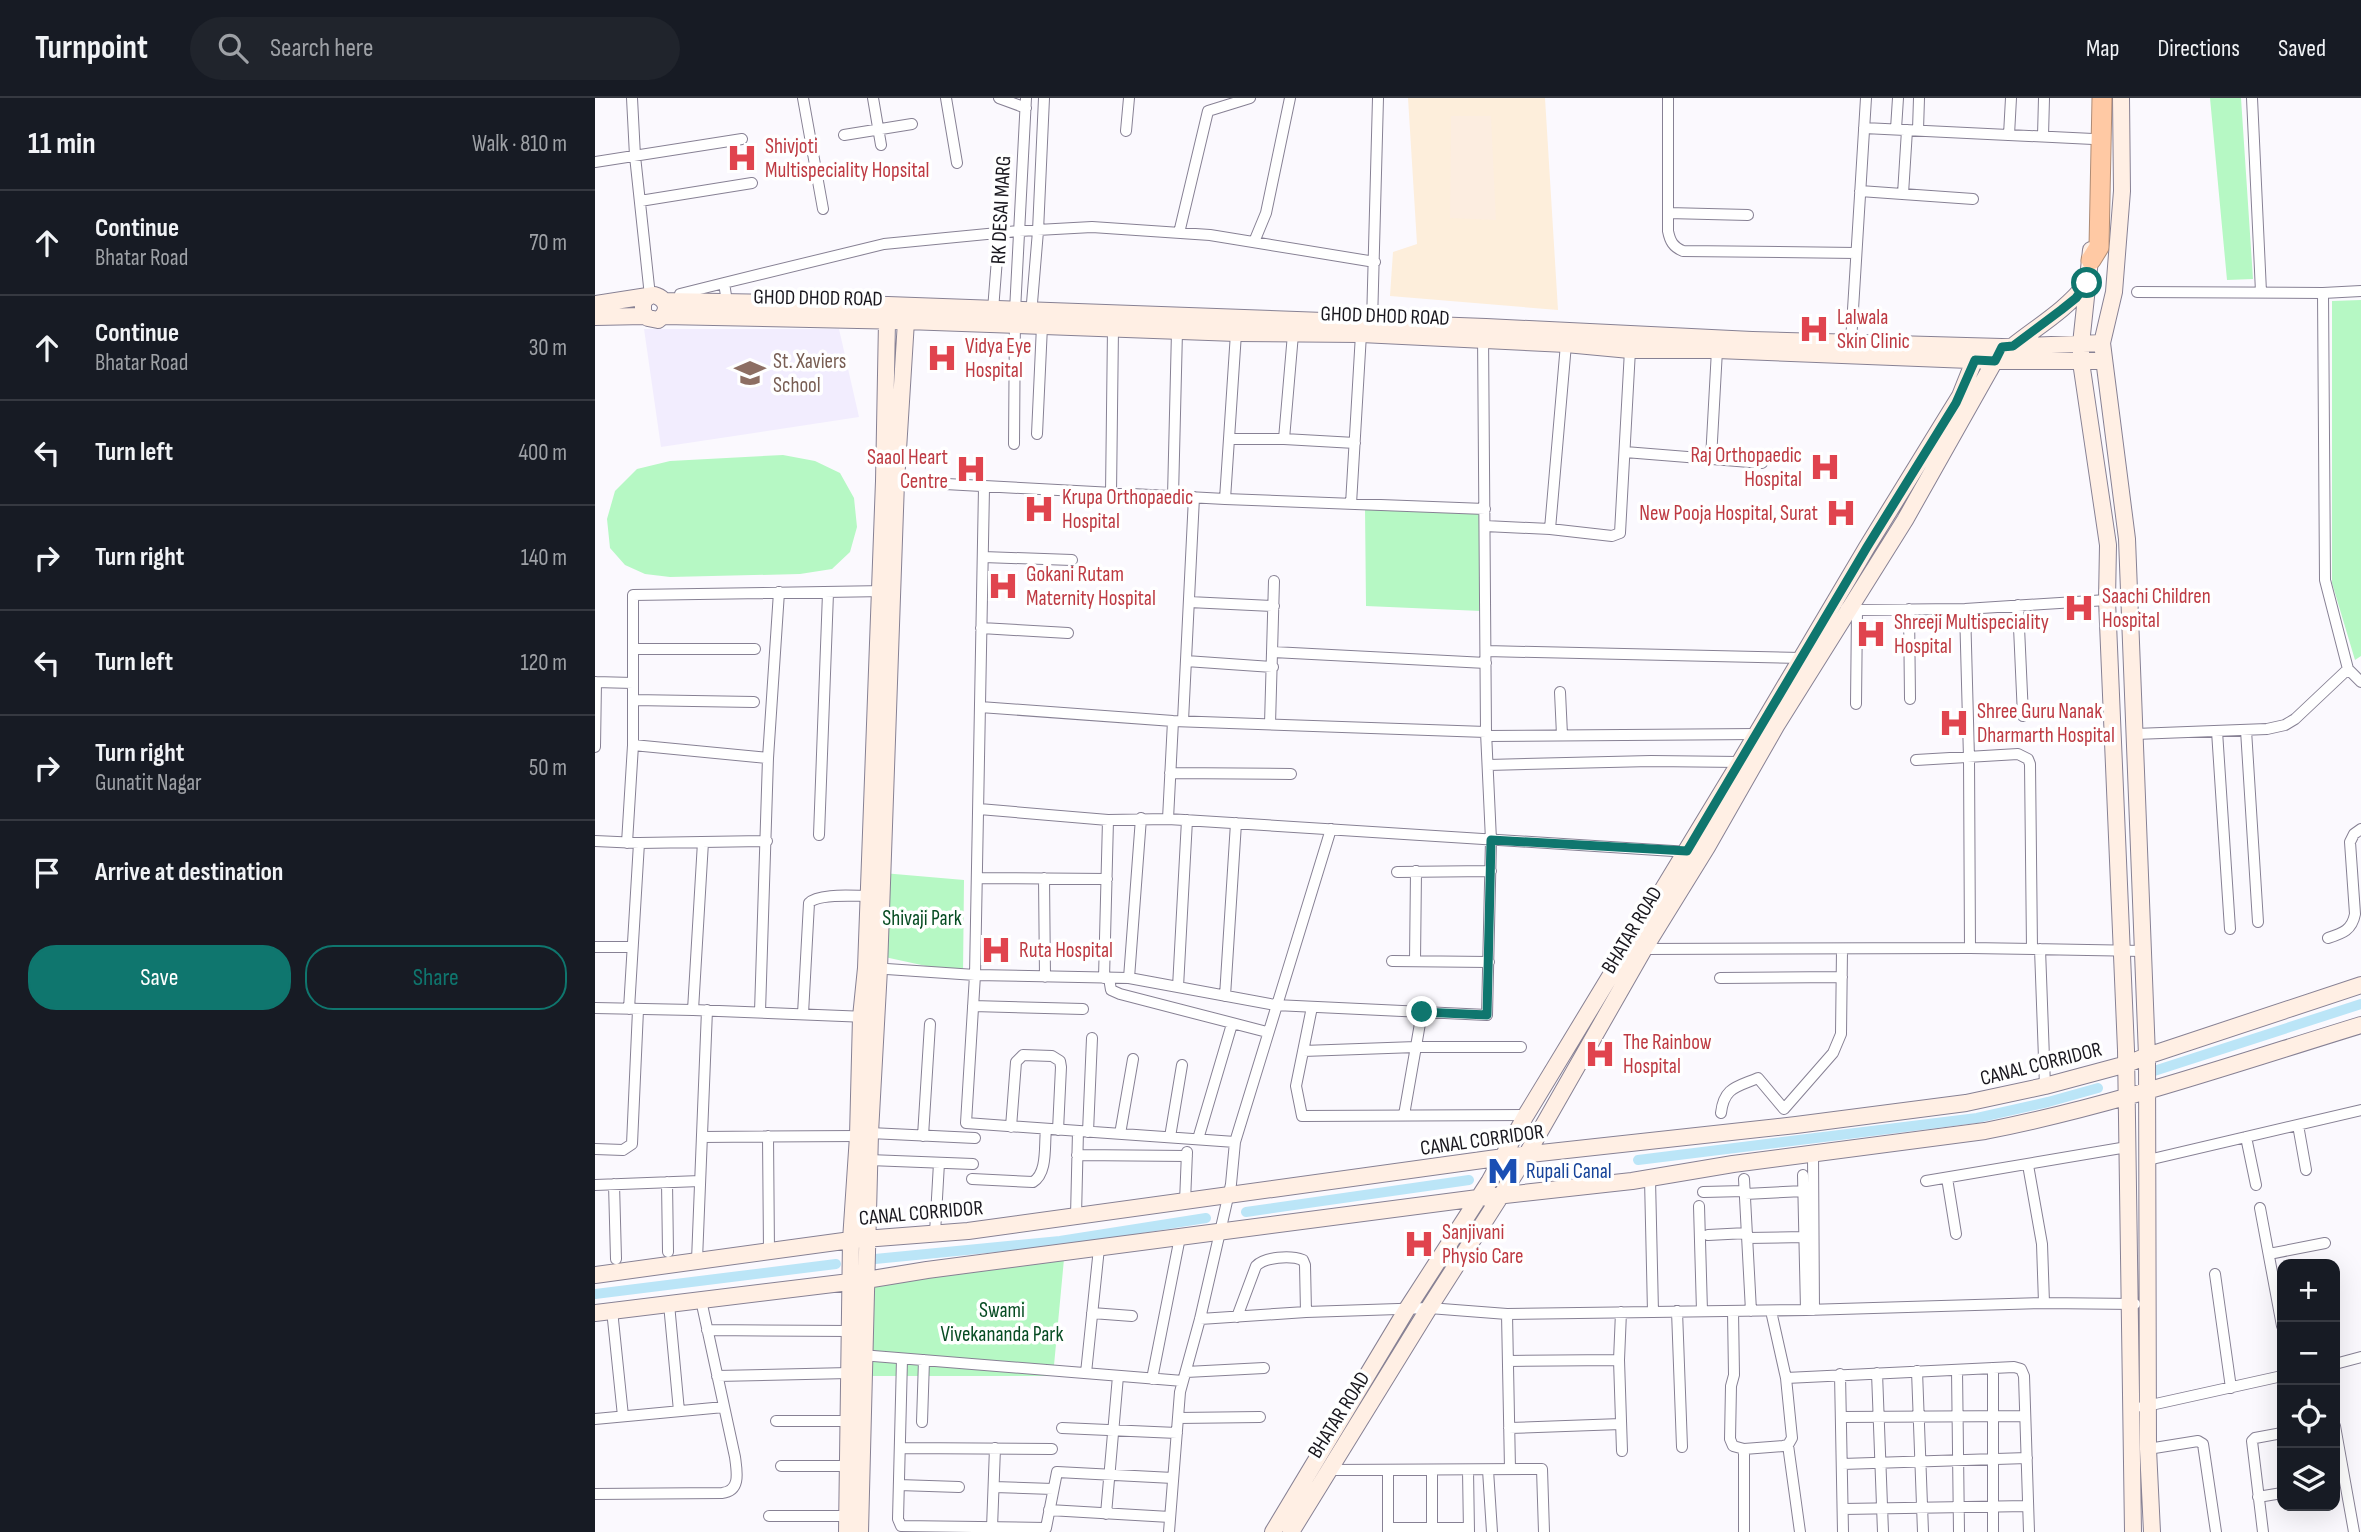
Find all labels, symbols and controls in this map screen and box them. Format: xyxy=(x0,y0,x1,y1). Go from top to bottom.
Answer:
search box xyxy=(190,17,680,80)
text: Turnpoint xyxy=(35,28,148,68)
icon: search xyxy=(214,29,252,67)
text: Search here xyxy=(270,33,373,64)
text: Map xyxy=(2086,34,2119,63)
text: Directions xyxy=(2157,34,2240,63)
text: Saved xyxy=(2278,34,2326,63)
text: 11 min xyxy=(28,126,96,162)
text: Walk · 810 m xyxy=(472,130,567,158)
place label: Shivjoti Multispeciality Hopsital xyxy=(765,134,930,183)
hospital icon: Shivjoti Multispeciality Hopsital xyxy=(725,141,759,175)
street label: RK DESAI MARG xyxy=(986,155,1016,265)
text: Continue xyxy=(95,213,179,244)
icon: ahead xyxy=(28,224,66,262)
text: 70 m xyxy=(529,229,567,257)
text: Bhatar Road xyxy=(95,244,188,272)
route start xyxy=(2071,267,2102,298)
street label: GHOD DHOD ROAD xyxy=(753,284,883,312)
street label: GHOD DHOD ROAD xyxy=(1320,301,1450,331)
place label: Lalwala Skin Clinic xyxy=(1837,305,1910,354)
hospital icon: Lalwala Skin Clinic xyxy=(1797,312,1831,346)
text: Continue xyxy=(95,318,179,349)
icon: ahead xyxy=(28,329,66,367)
text: 30 m xyxy=(529,334,567,362)
place label: Vidya Eye Hospital xyxy=(965,334,1031,383)
hospital icon: Vidya Eye Hospital xyxy=(925,341,959,375)
text: Bhatar Road xyxy=(95,349,188,377)
place label: St. Xaviers School xyxy=(773,349,846,398)
school or university icon: St. Xaviers School xyxy=(733,356,767,390)
icon: left xyxy=(28,434,66,472)
text: Turn left xyxy=(95,437,173,468)
text: 400 m xyxy=(518,439,567,467)
place label: Raj Orthopaedic Hospital xyxy=(1690,443,1802,492)
place label: Saaol Heart Centre xyxy=(867,445,948,494)
hospital icon: Raj Orthopaedic Hospital xyxy=(1808,450,1842,484)
hospital icon: Saaol Heart Centre xyxy=(954,452,988,486)
place label: Krupa Orthopaedic Hospital xyxy=(1062,485,1193,534)
hospital icon: Krupa Orthopaedic Hospital xyxy=(1022,492,1056,526)
hospital icon: New Pooja Hospital, Surat xyxy=(1824,496,1858,530)
place label: New Pooja Hospital, Surat xyxy=(1639,501,1818,526)
icon: right xyxy=(28,539,66,577)
text: Turn right xyxy=(95,542,184,573)
text: 140 m xyxy=(521,544,567,572)
place label: Gokani Rutam Maternity Hospital xyxy=(1026,562,1156,611)
hospital icon: Gokani Rutam Maternity Hospital xyxy=(986,569,1020,603)
place label: Saachi Children Hospital xyxy=(2102,584,2211,633)
hospital icon: Saachi Children Hospital xyxy=(2062,591,2096,625)
place label: Shreeji Multispeciality Hospital xyxy=(1894,610,2049,659)
hospital icon: Shreeji Multispeciality Hospital xyxy=(1854,617,1888,651)
icon: left xyxy=(28,644,66,682)
text: Turn left xyxy=(95,647,173,678)
text: 120 m xyxy=(521,649,567,677)
place label: Shree Guru Nanak Dharmarth Hospital xyxy=(1977,699,2115,748)
hospital icon: Shree Guru Nanak Dharmarth Hospital xyxy=(1937,706,1971,740)
text: Turn right xyxy=(95,738,184,769)
icon: right xyxy=(28,749,66,787)
text: 50 m xyxy=(529,754,567,782)
text: Gunatit Nagar xyxy=(95,769,202,797)
icon: arrive xyxy=(28,854,66,892)
text: Arrive at destination xyxy=(95,857,283,888)
street label: BHATAR ROAD xyxy=(1596,882,1668,978)
park label: Shivaji Park xyxy=(882,906,962,931)
hospital icon: Ruta Hospital xyxy=(979,933,1013,967)
place label: Ruta Hospital xyxy=(1019,938,1113,963)
button: Save xyxy=(28,945,291,1010)
button: Share xyxy=(305,945,567,1010)
route end xyxy=(1406,996,1437,1027)
place label: The Rainbow Hospital xyxy=(1623,1030,1712,1079)
hospital icon: The Rainbow Hospital xyxy=(1583,1037,1617,1071)
street label: CANAL CORRIDOR xyxy=(1978,1037,2105,1091)
street label: CANAL CORRIDOR xyxy=(1419,1119,1546,1161)
metro station icon: Rupali Canal xyxy=(1486,1154,1520,1188)
place label: Rupali Canal xyxy=(1526,1159,1612,1184)
street label: CANAL CORRIDOR xyxy=(858,1195,984,1231)
place label: Sanjivani Physio Care xyxy=(1442,1220,1523,1269)
hospital icon: Sanjivani Physio Care xyxy=(1402,1227,1436,1261)
map controls xyxy=(2277,1259,2340,1511)
button: + xyxy=(2277,1259,2340,1322)
park label: Swami Vivekananda Park xyxy=(941,1298,1063,1347)
button: − xyxy=(2277,1322,2340,1385)
street label: BHATAR ROAD xyxy=(1303,1367,1375,1463)
button: locate xyxy=(2277,1385,2340,1448)
button: layers xyxy=(2277,1448,2340,1511)

